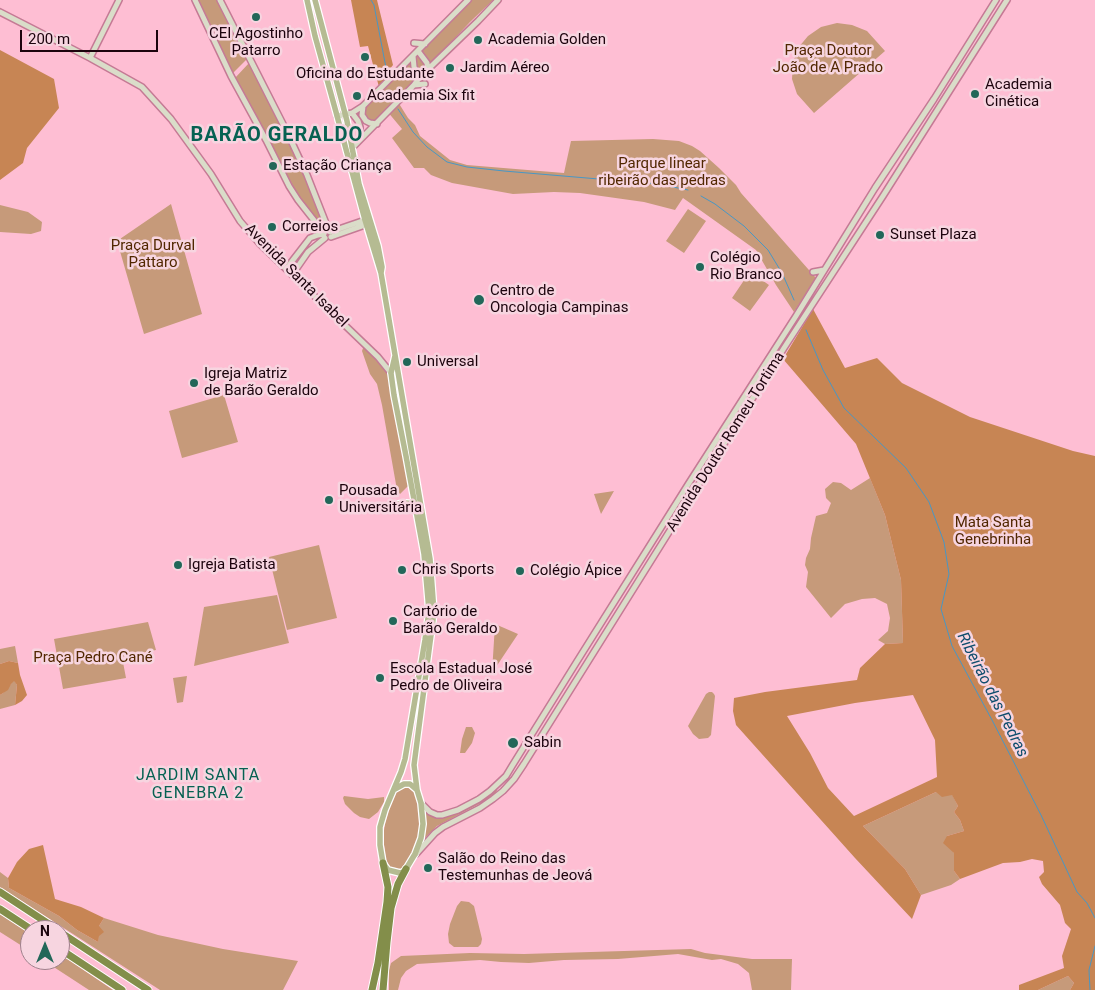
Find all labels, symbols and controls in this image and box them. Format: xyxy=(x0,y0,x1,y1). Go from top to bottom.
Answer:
marker: CEI Agostinho Patarro xyxy=(250,11,262,23)
scale bar xyxy=(22,20,160,52)
place label: CEI Agostinho Patarro xyxy=(209,25,303,60)
text: 200 m xyxy=(28,30,70,48)
place label: Academia Golden xyxy=(488,31,606,49)
marker: Academia Golden xyxy=(472,34,484,46)
park label: Praça Doutor João de A Prado xyxy=(773,42,883,77)
marker: Oficina do Estudante xyxy=(359,51,371,63)
place label: Jardim Aéreo xyxy=(460,59,550,77)
marker: Jardim Aéreo xyxy=(444,62,456,74)
place label: Oficina do Estudante xyxy=(296,65,434,83)
place label: Academia Cinética xyxy=(985,76,1052,111)
place label: Academia Six fit xyxy=(367,87,475,105)
marker: Academia Cinética xyxy=(969,88,981,100)
marker: Academia Six fit xyxy=(351,90,363,102)
district label: BARÃO GERALDO xyxy=(189,124,365,148)
park label: Parque linear ribeirão das pedras xyxy=(598,155,726,190)
place label: Estação Criança xyxy=(283,157,392,175)
marker: Estação Criança xyxy=(267,160,279,172)
place label: Correios xyxy=(282,218,338,236)
street label: Avenida Santa Isabel xyxy=(241,221,351,331)
marker: Correios xyxy=(266,221,278,233)
place label: Sunset Plaza xyxy=(890,226,977,244)
marker: Sunset Plaza xyxy=(874,229,886,241)
park label: Praça Durval Pattaro xyxy=(111,237,195,272)
place label: Colégio Rio Branco xyxy=(710,249,782,284)
marker: Colégio Rio Branco xyxy=(694,261,706,273)
place label: Centro de Oncologia Campinas xyxy=(490,282,628,317)
marker: Centro de Oncologia Campinas xyxy=(472,293,486,307)
street label: Avenida Doutor Romeu Tortima xyxy=(663,349,789,535)
place label: Universal xyxy=(417,353,478,371)
marker: Universal xyxy=(401,356,413,368)
place label: Igreja Matriz de Barão Geraldo xyxy=(204,365,319,400)
marker: Igreja Matriz de Barão Geraldo xyxy=(188,377,200,389)
place label: Pousada Universitária xyxy=(339,482,422,517)
marker: Pousada Universitária xyxy=(323,494,335,506)
park label: Mata Santa Genebrinha xyxy=(955,514,1031,549)
place label: Igreja Batista xyxy=(188,556,276,574)
marker: Igreja Batista xyxy=(172,559,184,571)
place label: Chris Sports xyxy=(412,561,494,579)
place label: Colégio Ápice xyxy=(530,562,622,580)
marker: Chris Sports xyxy=(396,564,408,576)
marker: Colégio Ápice xyxy=(514,565,526,577)
place label: Cartório de Barão Geraldo xyxy=(403,603,498,638)
marker: Cartório de Barão Geraldo xyxy=(387,615,399,627)
water label: Ribeirão das Pedras xyxy=(952,629,1032,761)
park label: Praça Pedro Cané xyxy=(33,649,153,667)
place label: Escola Estadual José Pedro de Oliveira xyxy=(390,660,532,695)
marker: Escola Estadual José Pedro de Oliveira xyxy=(374,672,386,684)
place label: Sabin xyxy=(524,734,561,752)
marker: Sabin xyxy=(506,736,520,750)
district label: JARDIM SANTA GENEBRA 2 xyxy=(134,766,262,804)
place label: Salão do Reino das Testemunhas de Jeová xyxy=(438,850,592,885)
marker: Salão do Reino das Testemunhas de Jeová xyxy=(422,862,434,874)
north arrow xyxy=(20,920,70,970)
text: N xyxy=(40,923,50,939)

